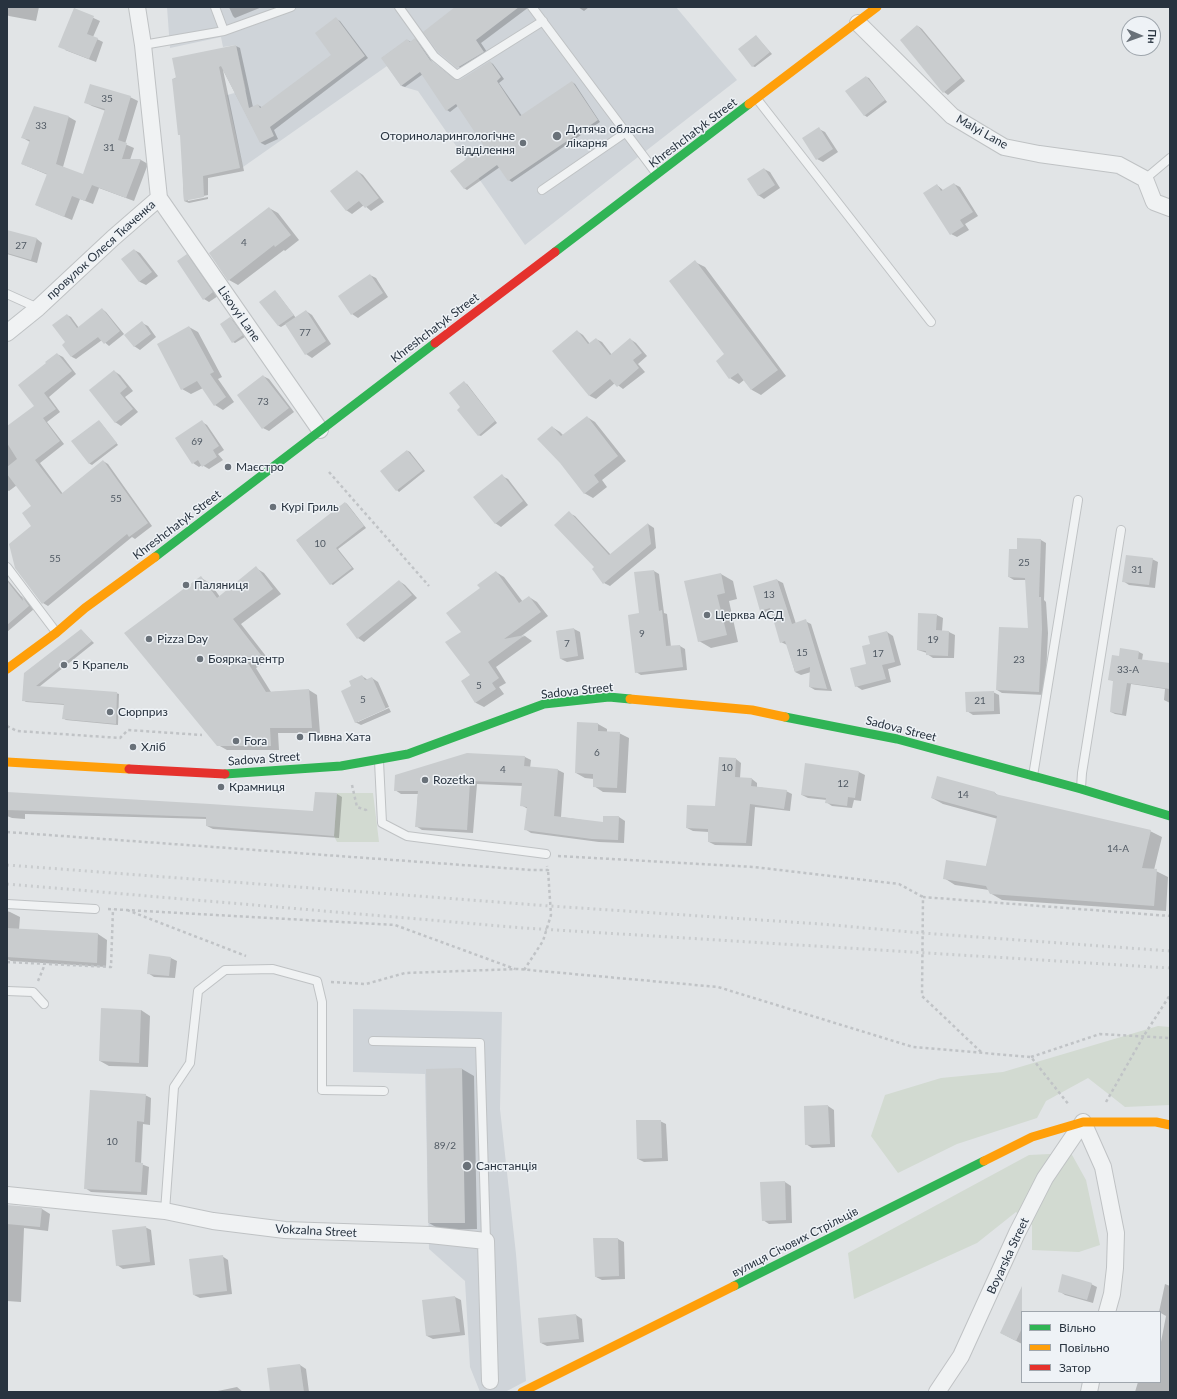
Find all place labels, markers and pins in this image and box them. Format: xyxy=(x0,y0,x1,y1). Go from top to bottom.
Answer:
place label: Дитяча обласна лікарня xyxy=(566,122,654,150)
place label: Оториноларингологічне відділення xyxy=(380,129,515,157)
marker: Дитяча обласна лікарня xyxy=(551,130,563,142)
marker: Оториноларингологічне відділення xyxy=(518,138,528,148)
place label: Маєстро xyxy=(236,460,284,474)
marker: Маєстро xyxy=(223,462,233,472)
place label: Курі Гриль xyxy=(281,500,339,514)
marker: Курі Гриль xyxy=(268,502,278,512)
place label: Паляниця xyxy=(194,578,248,592)
marker: Паляниця xyxy=(181,580,191,590)
place label: Церква АСД xyxy=(715,608,784,622)
marker: Церква АСД xyxy=(702,610,712,620)
place label: Pizza Day xyxy=(157,632,208,646)
marker: Pizza Day xyxy=(144,634,154,644)
place label: Боярка-центр xyxy=(208,652,284,666)
marker: Боярка-центр xyxy=(195,654,205,664)
place label: 5 Крапель xyxy=(72,658,129,672)
marker: 5 Крапель xyxy=(59,660,69,670)
place label: Сюрприз xyxy=(118,705,168,719)
marker: Сюрприз xyxy=(105,707,115,717)
place label: Пивна Хата xyxy=(308,730,371,744)
marker: Пивна Хата xyxy=(295,732,305,742)
place label: Fora xyxy=(244,734,267,748)
marker: Fora xyxy=(231,736,241,746)
place label: Хліб xyxy=(141,740,166,754)
marker: Хліб xyxy=(128,742,138,752)
place label: Rozetka xyxy=(433,773,475,787)
marker: Rozetka xyxy=(420,775,430,785)
place label: Крамниця xyxy=(229,780,285,794)
marker: Крамниця xyxy=(216,782,226,792)
place label: Санстанція xyxy=(476,1159,537,1173)
marker: Санстанція xyxy=(461,1160,473,1172)

